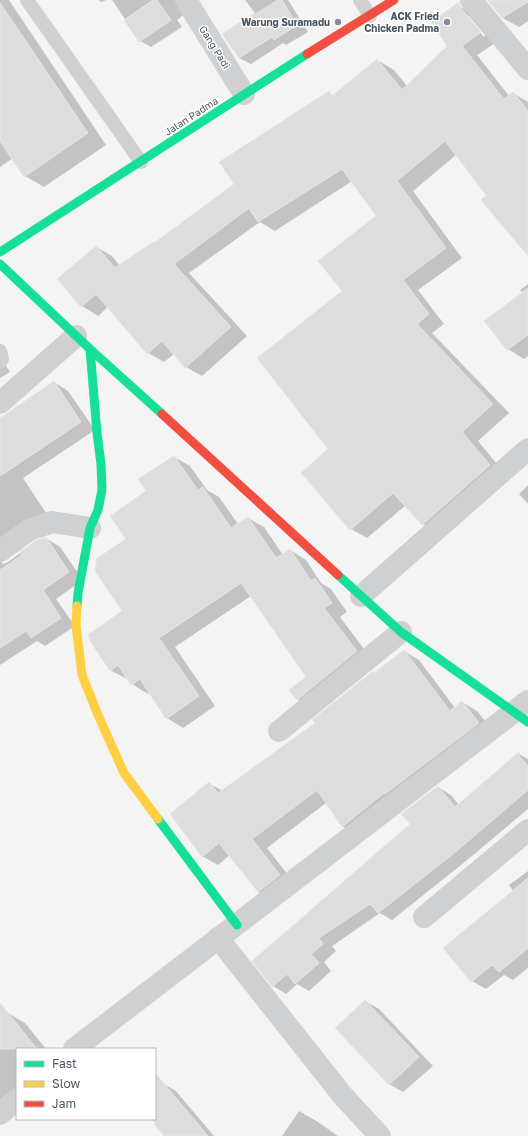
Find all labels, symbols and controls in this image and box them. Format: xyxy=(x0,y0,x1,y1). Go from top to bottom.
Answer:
place label: ACK Fried Chicken Padma xyxy=(364,10,439,34)
place label: Warung Suramadu xyxy=(241,16,330,28)
marker: Warung Suramadu xyxy=(333,17,343,27)
marker: ACK Fried Chicken Padma xyxy=(442,17,452,27)
street label: Gang Padi xyxy=(197,23,233,71)
street label: Jalan Padma xyxy=(162,94,220,138)
legend xyxy=(16,1048,156,1120)
text: Fast xyxy=(52,1056,77,1071)
text: Slow xyxy=(52,1076,80,1091)
text: Jam xyxy=(52,1096,76,1111)

